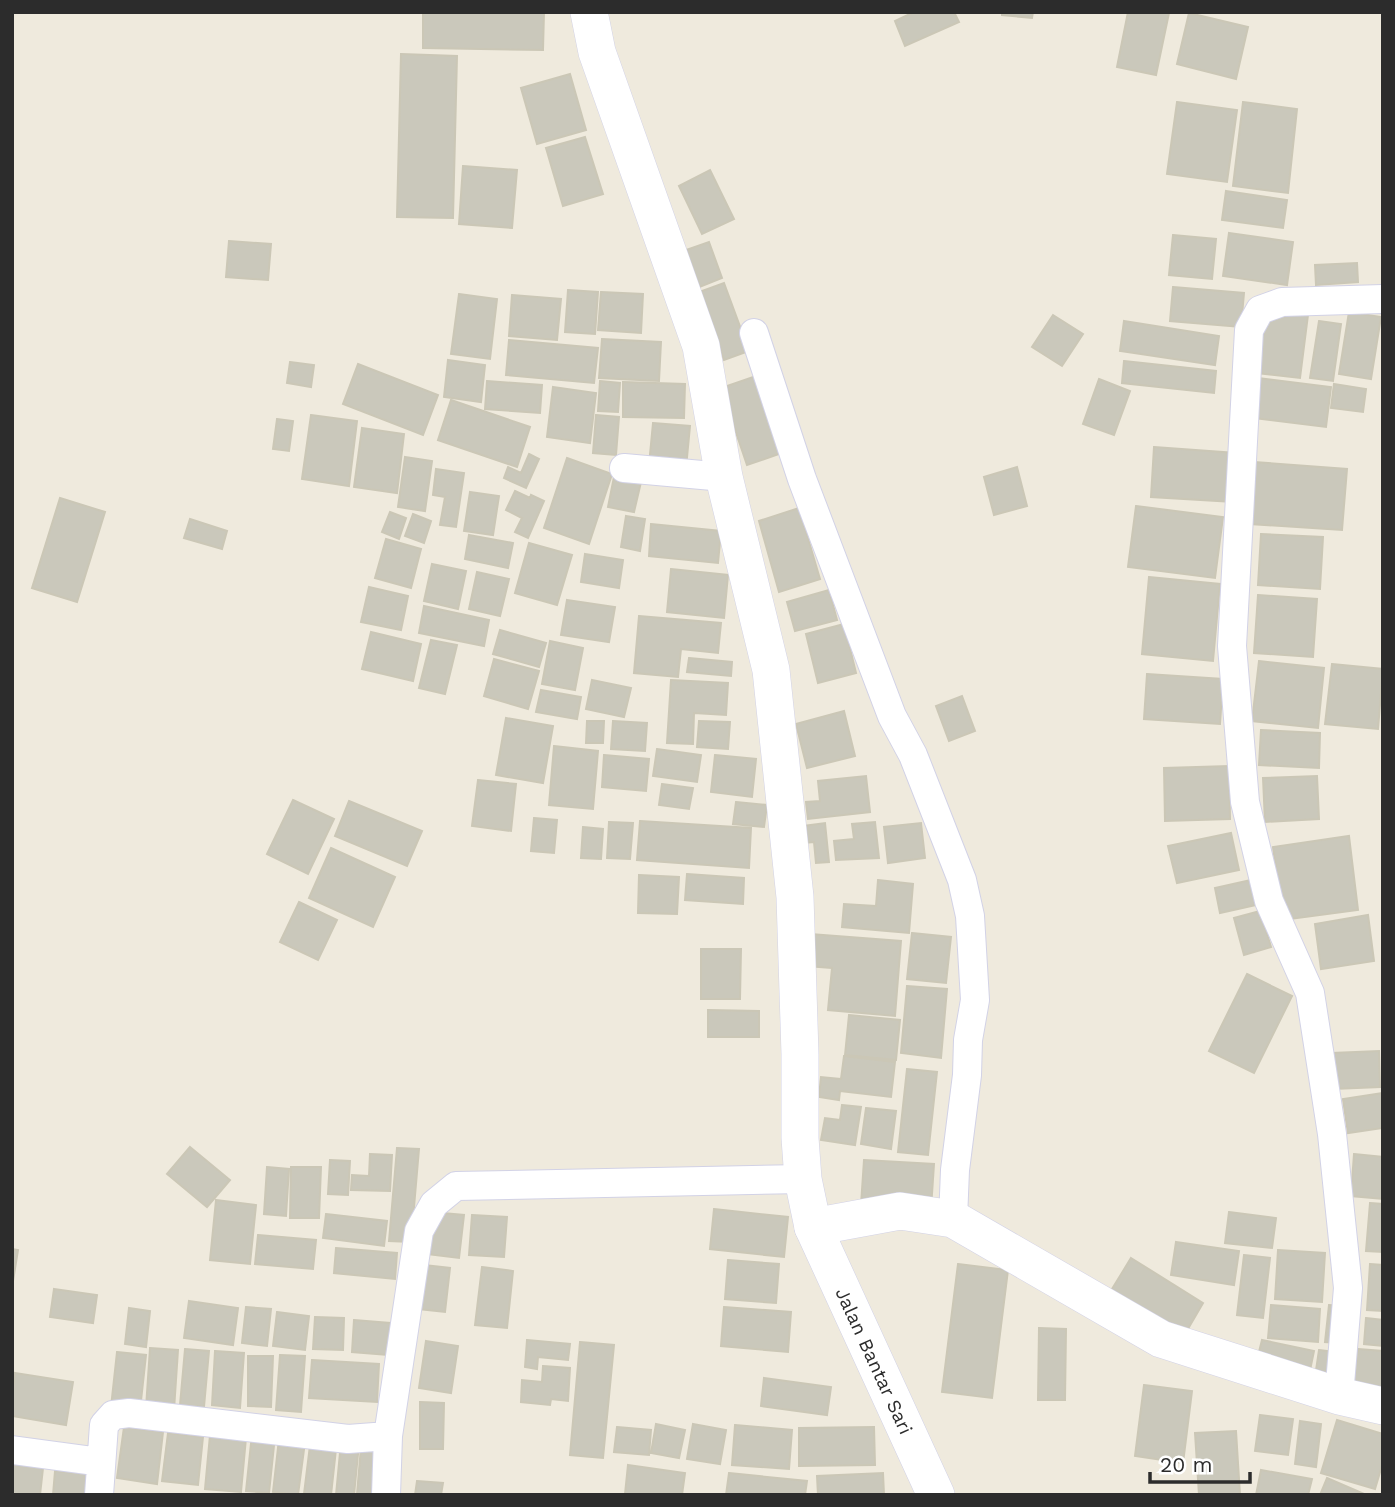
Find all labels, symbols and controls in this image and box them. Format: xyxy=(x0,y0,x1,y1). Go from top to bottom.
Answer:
street label: Jalan Bantar Sari xyxy=(830,1284,918,1438)
scale bar xyxy=(1150,1440,1250,1484)
text: 20 m xyxy=(1160,1452,1212,1477)

